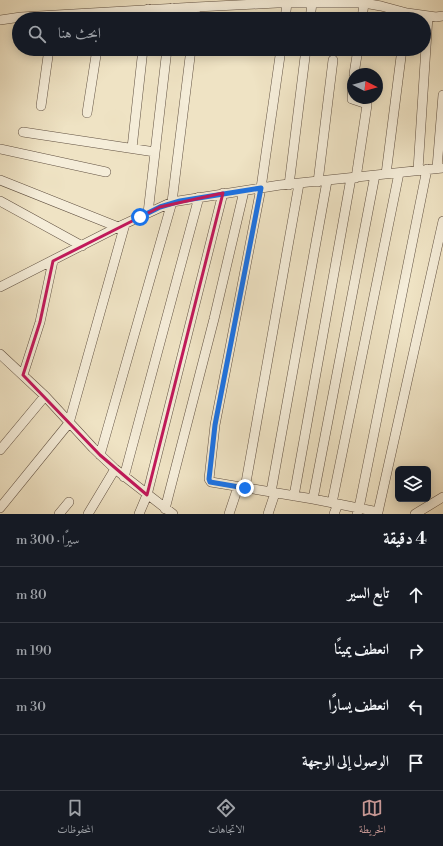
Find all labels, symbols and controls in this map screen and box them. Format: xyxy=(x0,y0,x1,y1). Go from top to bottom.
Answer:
search box xyxy=(12,12,431,56)
icon: search xyxy=(26,23,48,45)
text: ابحث هنا xyxy=(58,24,101,43)
north arrow xyxy=(347,68,383,104)
route start xyxy=(131,208,149,226)
map controls xyxy=(395,466,431,502)
button: layers xyxy=(395,466,431,502)
route end xyxy=(236,479,254,497)
text: 4 دقيقة xyxy=(383,528,427,550)
text: سيرًا · 300 m xyxy=(16,532,79,548)
text: تابع السير xyxy=(347,584,389,603)
icon: ahead xyxy=(405,584,427,606)
text: 80 m xyxy=(16,587,47,603)
text: انعطف يمينًا xyxy=(334,640,389,659)
icon: right xyxy=(405,640,427,662)
text: 190 m xyxy=(16,643,52,659)
text: انعطف يسارًا xyxy=(328,696,389,715)
icon: left xyxy=(405,696,427,718)
text: 30 m xyxy=(16,699,46,715)
text: الوصول إلى الوجهة xyxy=(302,752,389,771)
icon: arrive xyxy=(405,752,427,774)
tab: المحفوظات xyxy=(57,797,93,840)
tab: الاتجاهات xyxy=(208,797,245,840)
tab: الخريطة xyxy=(359,797,386,840)

